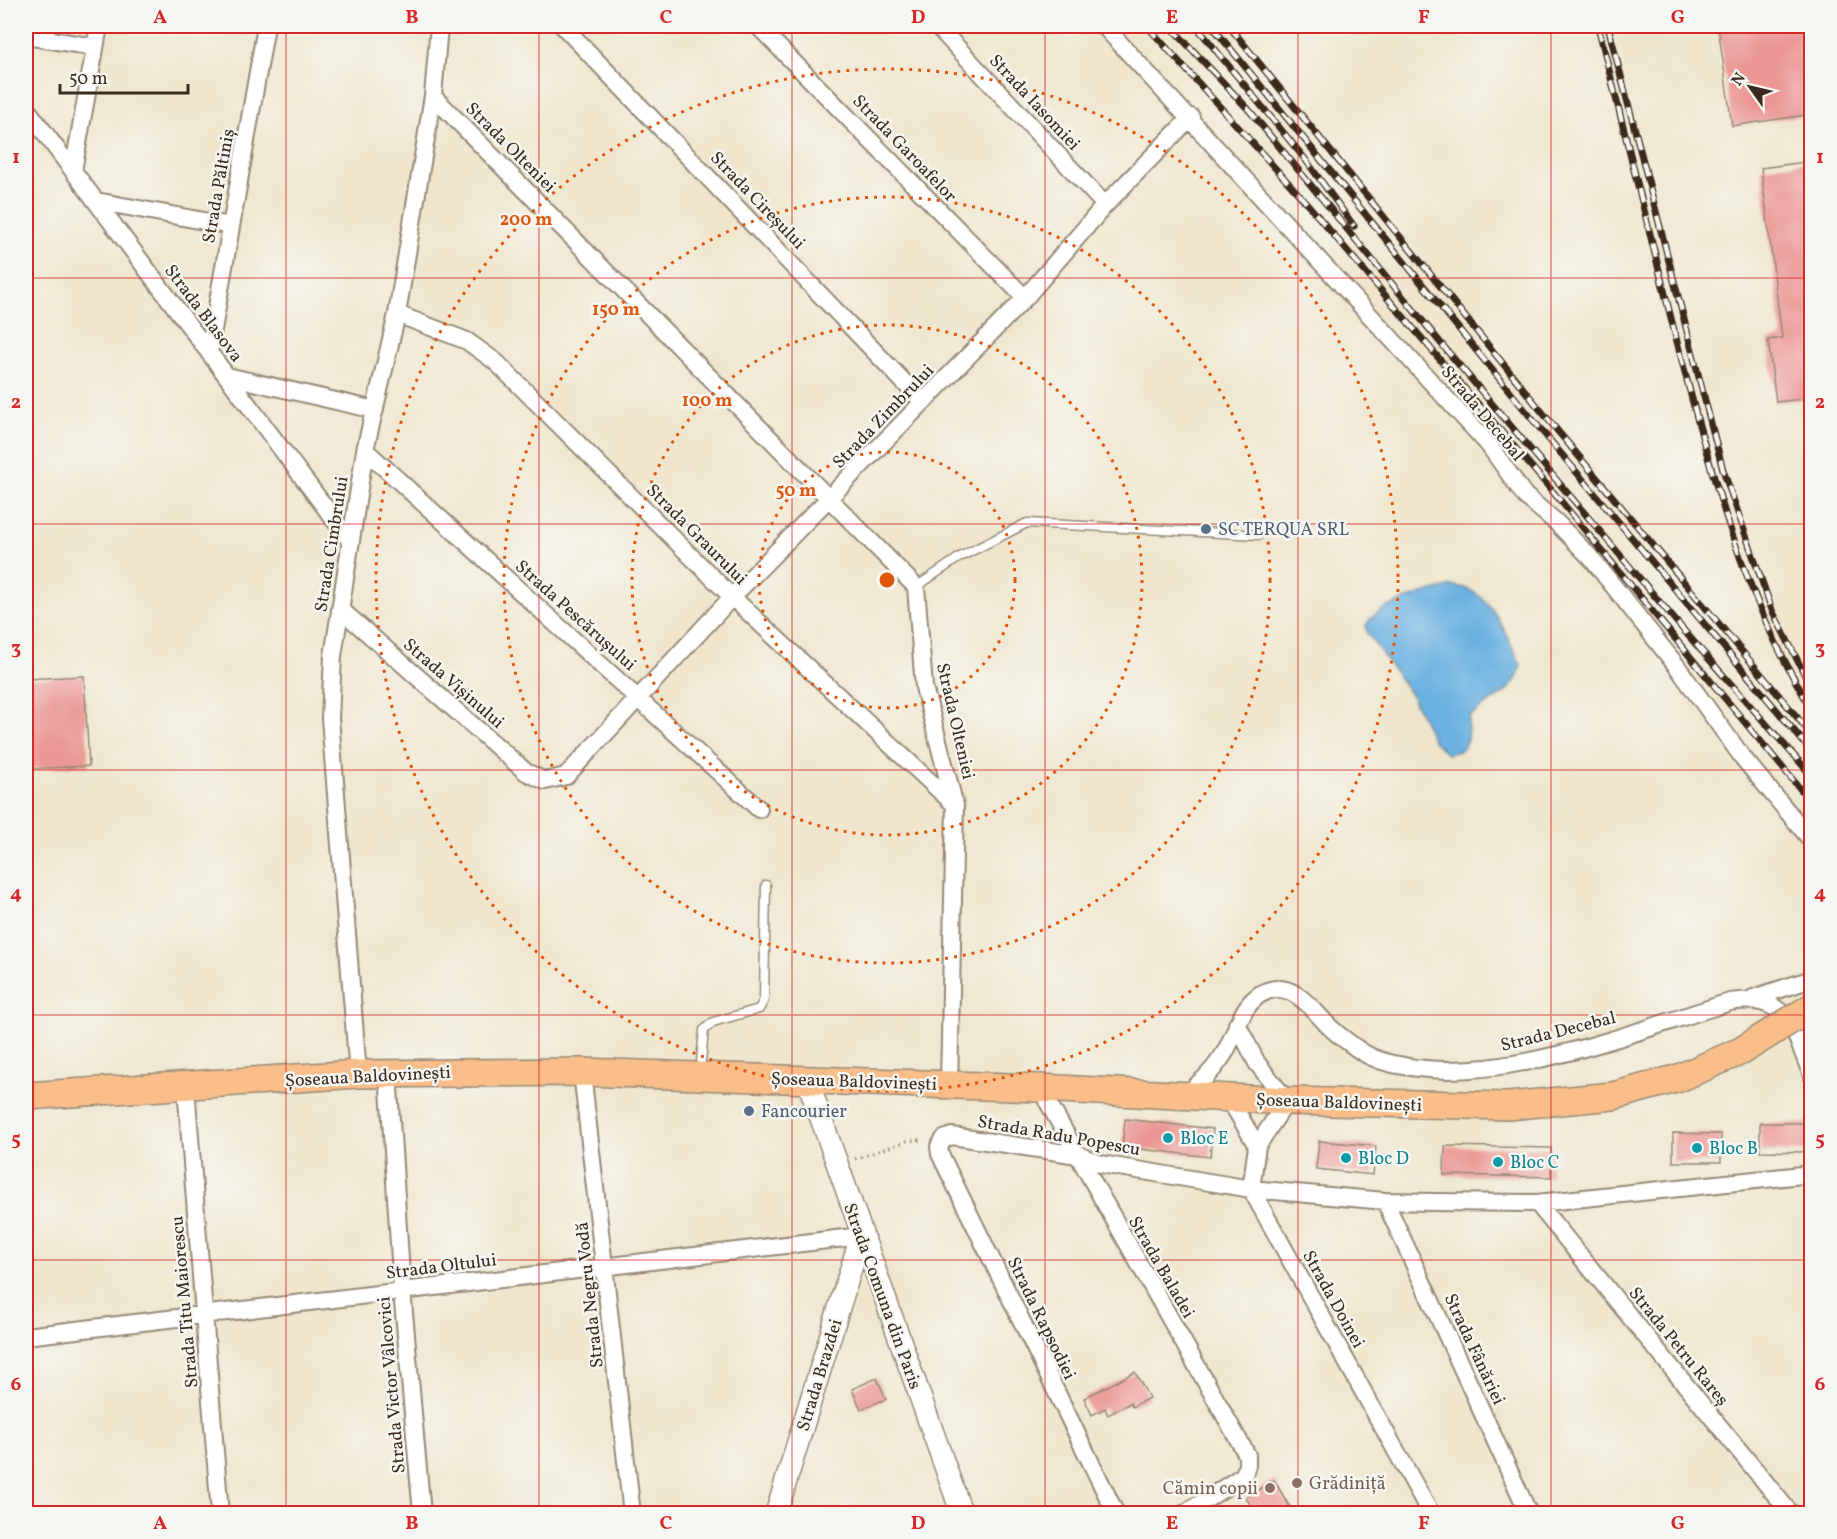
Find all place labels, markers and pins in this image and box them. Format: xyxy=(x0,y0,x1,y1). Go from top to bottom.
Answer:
place label: SC TERQUA SRL xyxy=(1218,518,1349,543)
marker: SC TERQUA SRL xyxy=(1199,522,1213,536)
centre of rings xyxy=(877,570,897,590)
place label: Fancourier xyxy=(761,1100,847,1125)
marker: Fancourier xyxy=(742,1104,756,1118)
place label: Bloc E xyxy=(1180,1127,1229,1152)
marker: Bloc E xyxy=(1161,1131,1175,1145)
place label: Bloc B xyxy=(1709,1137,1758,1162)
marker: Bloc B xyxy=(1690,1141,1704,1155)
place label: Bloc D xyxy=(1358,1147,1409,1172)
marker: Bloc D xyxy=(1339,1151,1353,1165)
place label: Bloc C xyxy=(1510,1151,1560,1176)
marker: Bloc C xyxy=(1491,1155,1505,1169)
place label: Grădiniță xyxy=(1309,1472,1386,1497)
marker: Grădiniță xyxy=(1290,1476,1304,1490)
place label: Cămin copii xyxy=(1163,1477,1258,1502)
marker: Cămin copii xyxy=(1263,1481,1277,1495)

